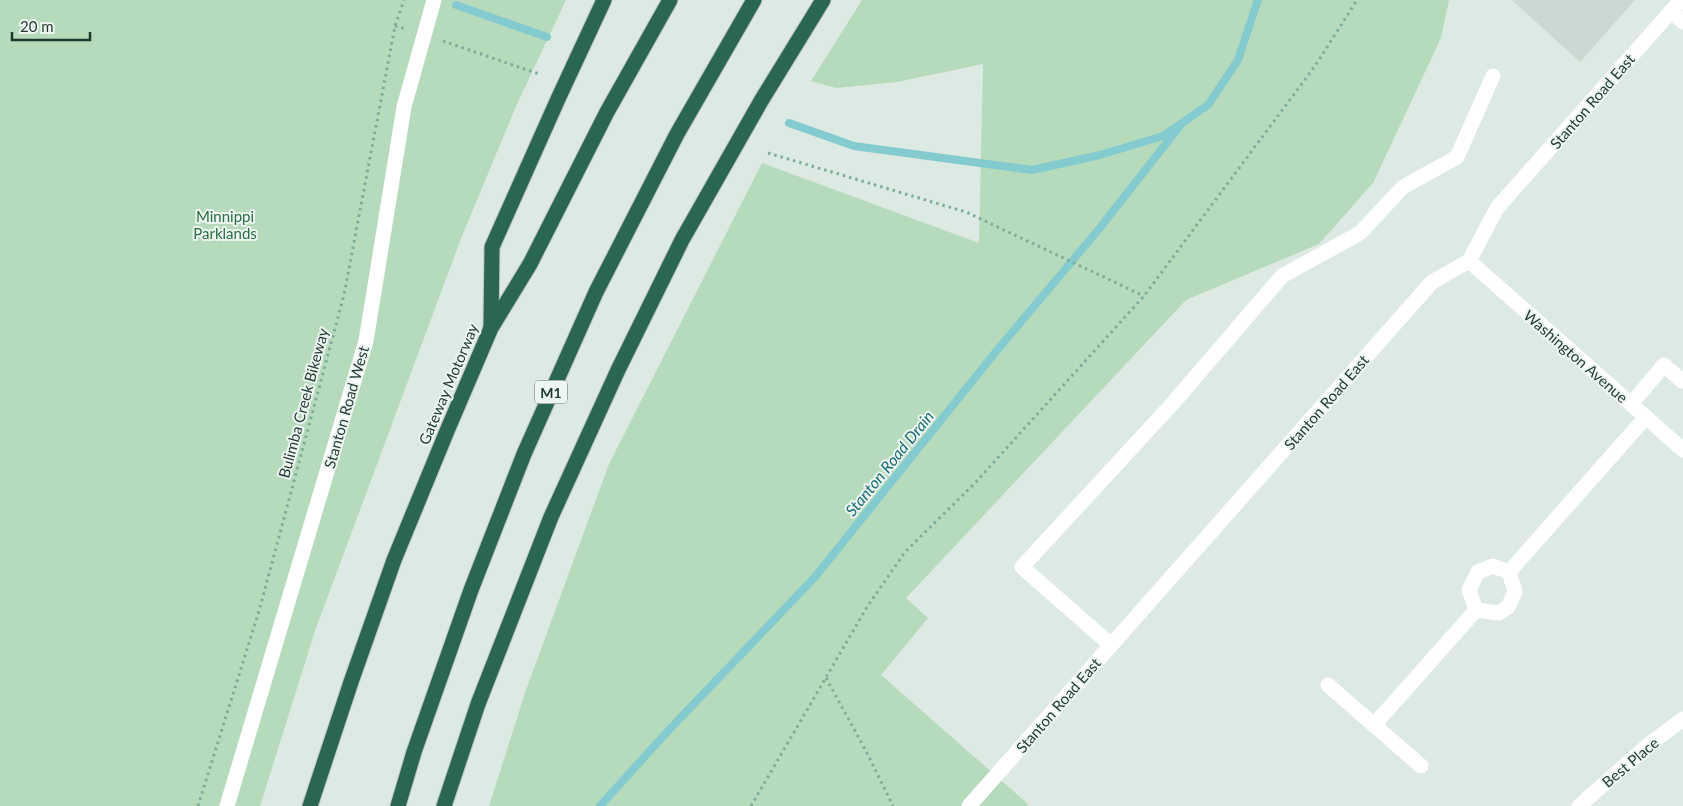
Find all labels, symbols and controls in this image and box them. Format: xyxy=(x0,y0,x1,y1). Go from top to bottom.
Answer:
scale bar xyxy=(12,10,90,42)
text: 20 m xyxy=(20,17,54,35)
street label: Stanton Road East xyxy=(1546,49,1639,152)
park label: Minnippi Parklands xyxy=(193,207,257,242)
street label: Washington Avenue xyxy=(1520,306,1632,406)
street label: Gateway Motorway xyxy=(414,321,482,447)
street label: Bulimba Creek Bikeway xyxy=(274,326,332,480)
street label: Stanton Road West xyxy=(320,343,372,470)
street label: Stanton Road East xyxy=(1280,350,1373,453)
road number: M1 xyxy=(535,381,567,404)
water label: Stanton Road Drain xyxy=(841,407,937,519)
street label: Stanton Road East xyxy=(1012,653,1105,756)
street label: Best Place xyxy=(1598,733,1662,791)

